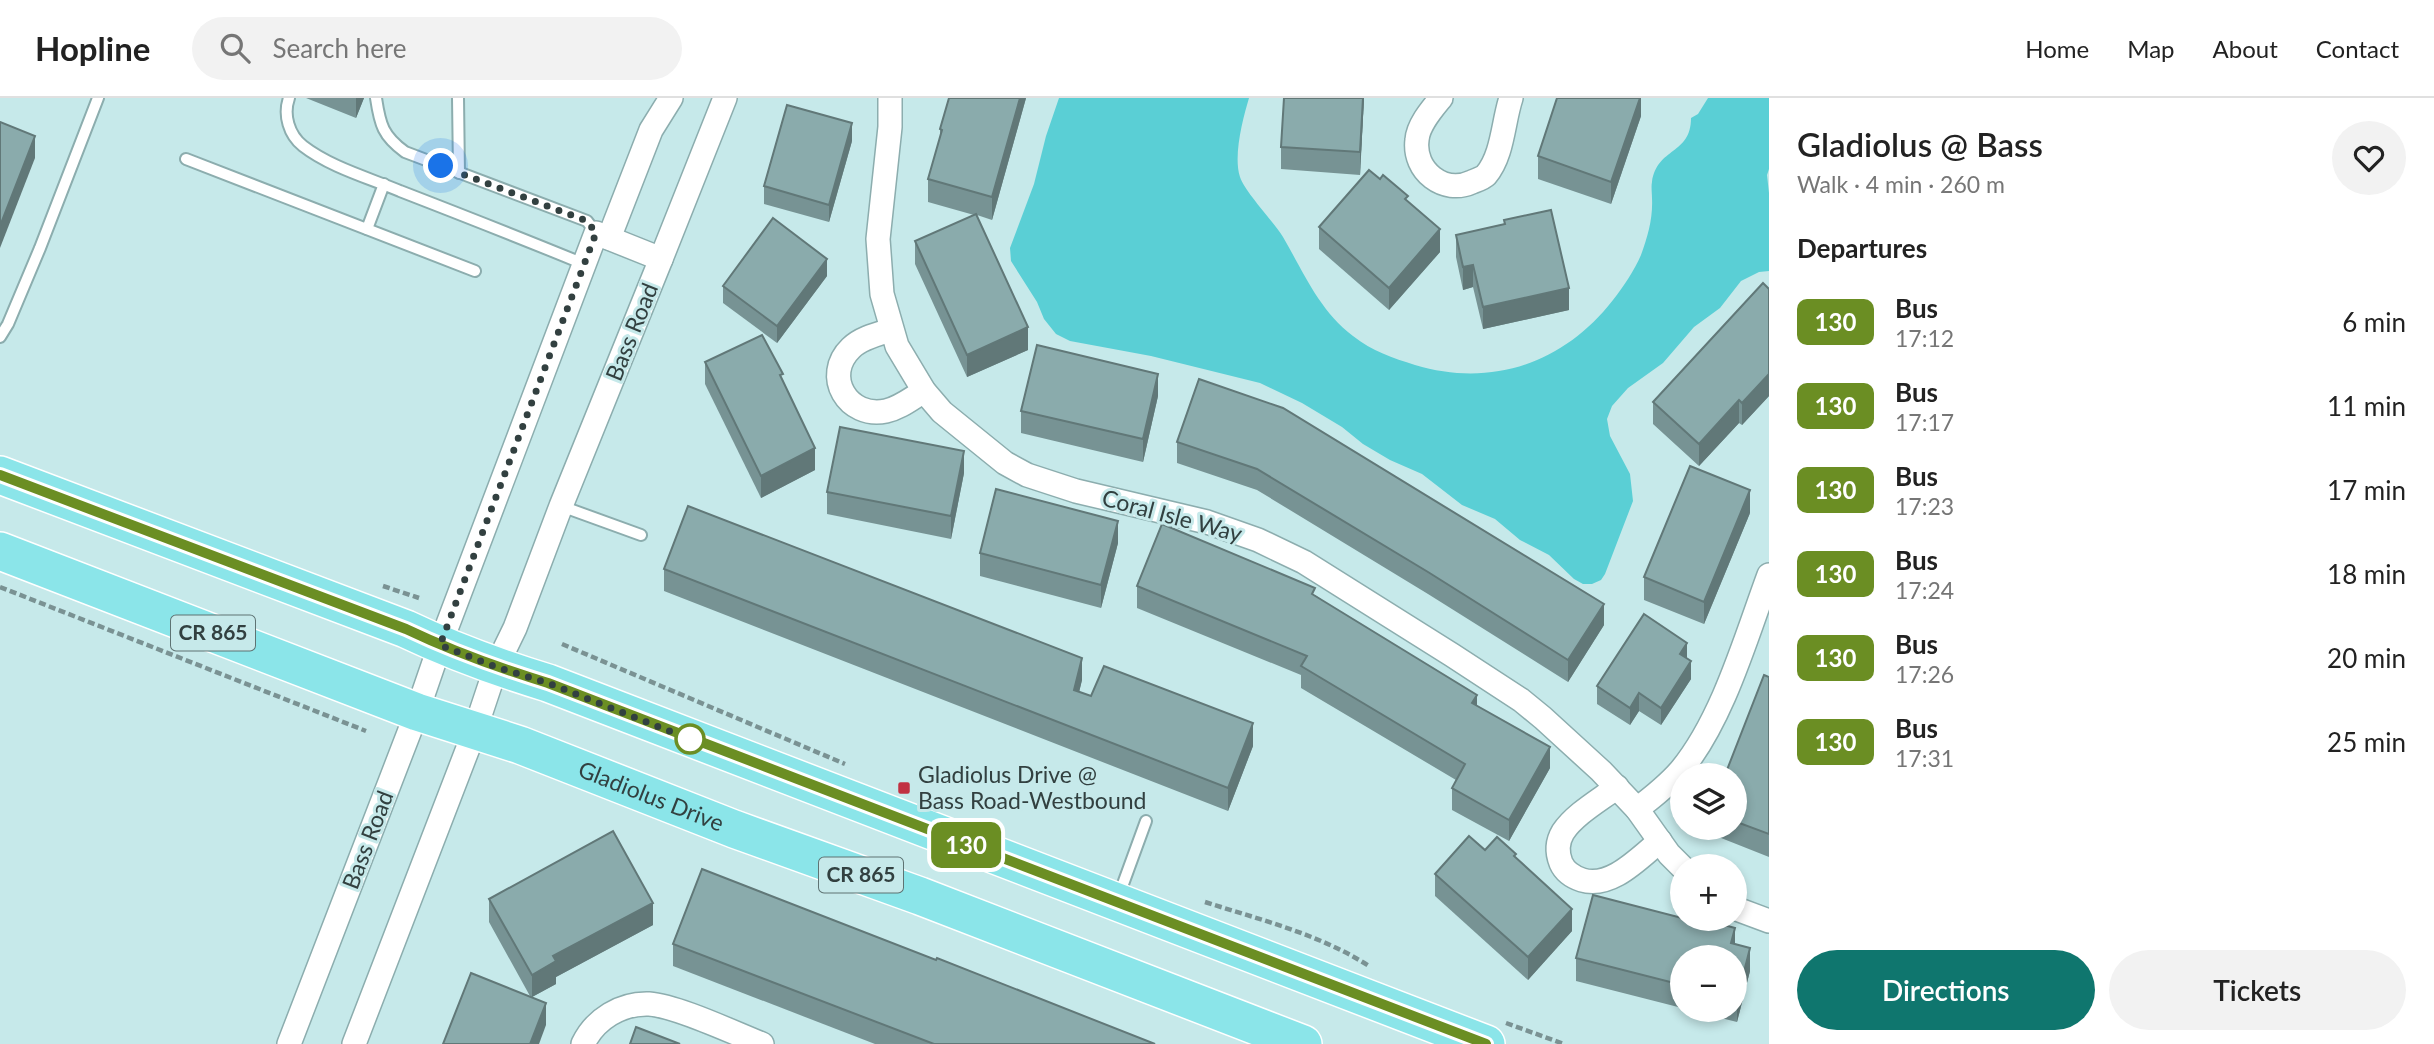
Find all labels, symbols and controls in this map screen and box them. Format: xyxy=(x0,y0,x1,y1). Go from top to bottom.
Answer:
search box xyxy=(192,17,682,80)
text: Hopline xyxy=(35,28,150,68)
icon: search xyxy=(216,29,254,67)
text: Search here xyxy=(272,32,407,64)
text: Home xyxy=(2025,34,2089,63)
text: Map xyxy=(2127,34,2175,63)
text: About xyxy=(2213,34,2278,63)
text: Contact xyxy=(2316,34,2399,63)
button: heart xyxy=(2332,121,2406,195)
text: Gladiolus @ Bass xyxy=(1797,124,2043,164)
your location xyxy=(423,148,458,183)
text: Walk · 4 min · 260 m xyxy=(1797,170,2005,198)
text: Departures xyxy=(1797,232,1927,264)
street label: Bass Road xyxy=(599,279,663,385)
text: Bus xyxy=(1895,292,1938,324)
text: 6 min xyxy=(2342,306,2406,338)
text: 130 xyxy=(1815,307,1856,336)
text: 17:12 xyxy=(1895,324,1954,352)
text: Bus xyxy=(1895,376,1938,408)
text: 11 min xyxy=(2327,390,2406,422)
text: 130 xyxy=(1815,391,1856,420)
text: 17:17 xyxy=(1895,408,1954,436)
text: Bus xyxy=(1895,460,1938,492)
text: 17 min xyxy=(2327,474,2406,506)
text: 130 xyxy=(1815,475,1856,504)
street label: Coral Isle Way xyxy=(1099,483,1245,547)
text: 17:23 xyxy=(1895,492,1954,520)
text: Bus xyxy=(1895,544,1938,576)
text: 18 min xyxy=(2327,558,2406,590)
text: 130 xyxy=(1815,559,1856,588)
text: 17:24 xyxy=(1895,576,1954,604)
road number: CR 865 xyxy=(171,616,255,650)
text: Bus xyxy=(1895,628,1938,660)
text: 20 min xyxy=(2327,642,2406,674)
text: 130 xyxy=(1815,643,1856,672)
text: 17:26 xyxy=(1895,660,1954,688)
text: Bus xyxy=(1895,712,1938,744)
unlabelled marker xyxy=(675,724,705,754)
text: 25 min xyxy=(2327,726,2406,758)
text: 130 xyxy=(1815,727,1856,756)
text: 17:31 xyxy=(1895,744,1954,772)
street label: Gladiolus Drive xyxy=(575,754,728,837)
place label: Gladiolus Drive @ Bass Road-Westbound xyxy=(918,760,1146,814)
map controls xyxy=(1670,763,1747,1022)
button: layers xyxy=(1670,763,1747,840)
marker: Gladiolus Drive @ Bass Road-Westbound xyxy=(896,780,912,796)
street label: Bass Road xyxy=(336,787,399,893)
line badge: 130 xyxy=(926,822,1006,868)
text: 130 xyxy=(945,830,987,859)
button: + xyxy=(1670,854,1747,931)
road number: CR 865 xyxy=(819,858,903,892)
button: − xyxy=(1670,945,1747,1022)
button: Directions xyxy=(1797,950,2095,1030)
button: Tickets xyxy=(2109,950,2406,1030)

